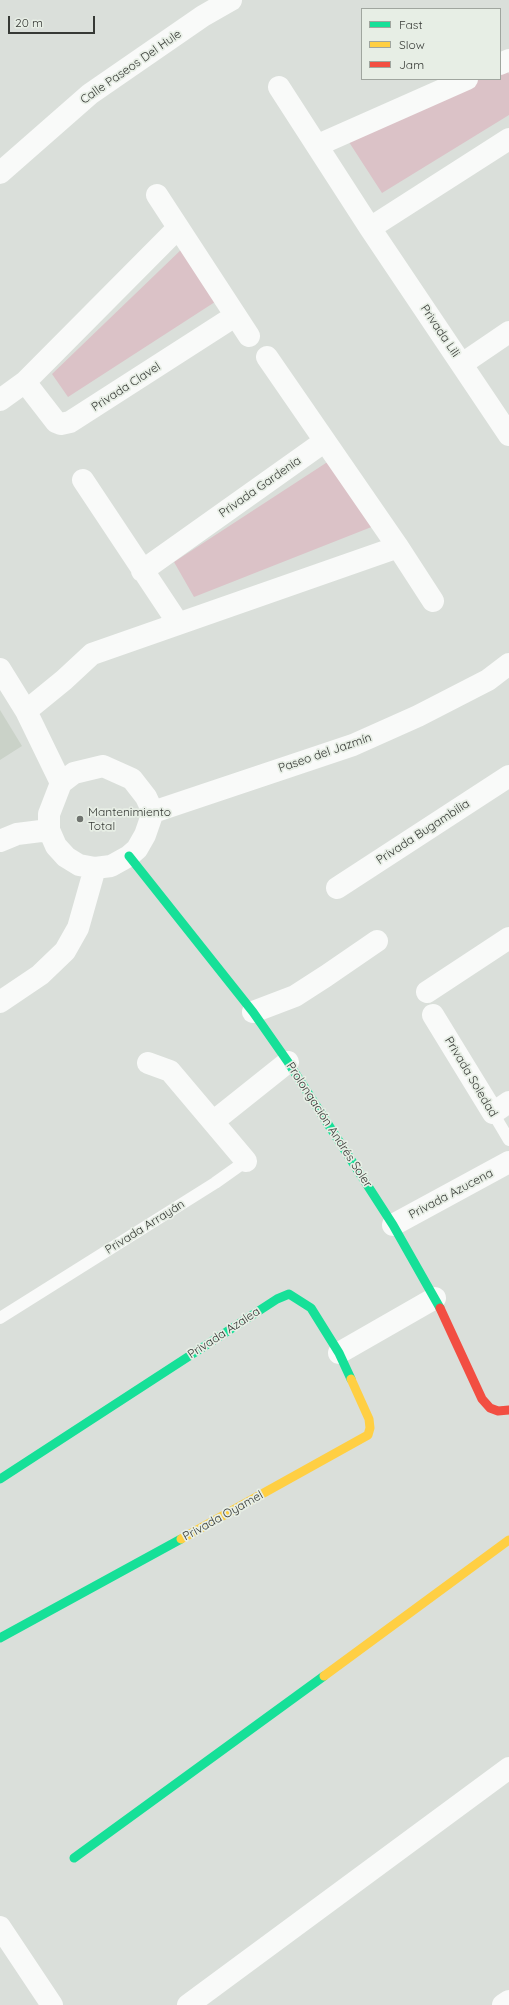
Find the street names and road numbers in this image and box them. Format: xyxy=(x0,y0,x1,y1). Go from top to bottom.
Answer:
street label: Calle Paseos Del Hule xyxy=(78,27,184,107)
street label: Privada Lili xyxy=(417,302,463,360)
street label: Privada Clavel xyxy=(89,359,163,415)
street label: Privada Gardenia xyxy=(216,453,304,521)
street label: Paseo del Jazmín xyxy=(276,730,374,776)
street label: Privada Bugambilia xyxy=(374,796,472,868)
street label: Privada Soledad xyxy=(441,1034,501,1120)
street label: Prolongación Andrés Soler xyxy=(283,1060,375,1190)
street label: Privada Azucena xyxy=(406,1166,496,1222)
street label: Privada Arrayán xyxy=(103,1197,187,1257)
street label: Privada Azalea xyxy=(185,1304,263,1362)
street label: Privada Oyamel xyxy=(180,1488,266,1544)

